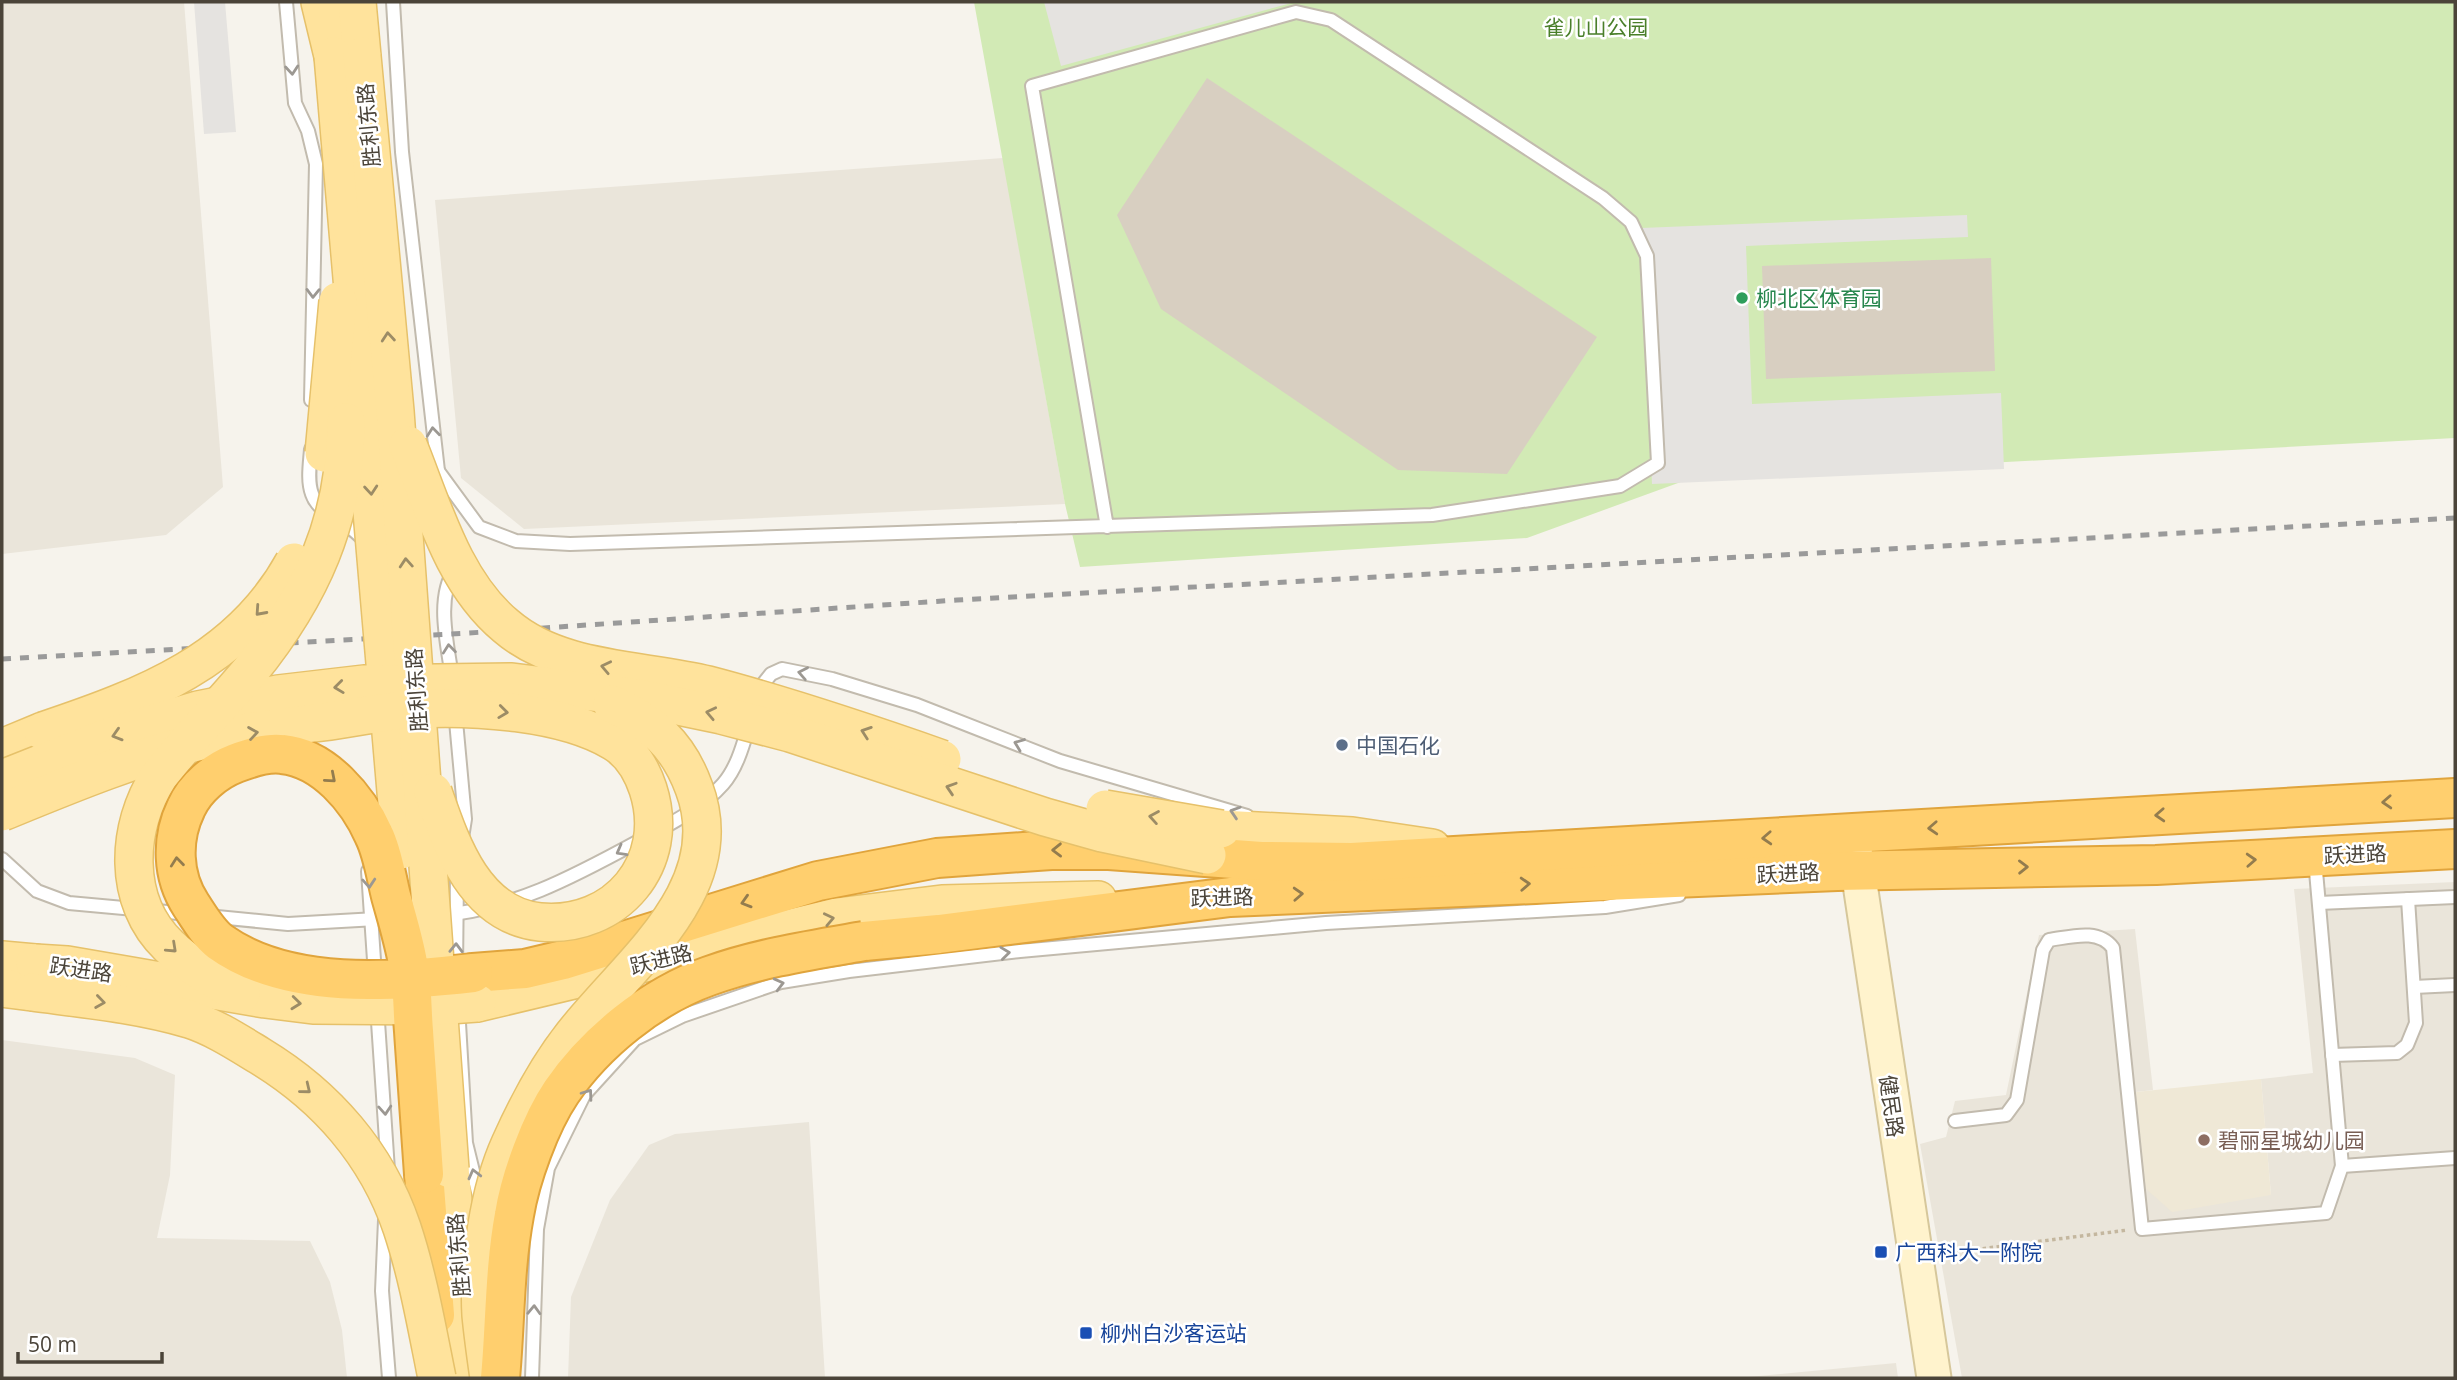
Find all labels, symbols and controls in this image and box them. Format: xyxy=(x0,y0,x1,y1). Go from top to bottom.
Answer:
park label: 雀儿山公园 xyxy=(1544,13,1649,41)
one-way arrow xyxy=(284,65,299,76)
street label: 胜利东路 xyxy=(350,82,386,168)
place label: 柳北区体育园 xyxy=(1756,284,1882,312)
one-way arrow xyxy=(306,288,321,299)
marker: 柳北区体育园 xyxy=(1734,290,1750,306)
one-way arrow xyxy=(381,331,396,342)
one-way arrow xyxy=(426,427,441,438)
one-way arrow xyxy=(363,485,378,496)
one-way arrow xyxy=(399,557,414,568)
one-way arrow xyxy=(256,603,268,616)
one-way arrow xyxy=(442,643,457,654)
street label: 胜利东路 xyxy=(399,647,433,733)
one-way arrow xyxy=(600,660,612,675)
one-way arrow xyxy=(797,667,809,682)
one-way arrow xyxy=(333,679,345,694)
one-way arrow xyxy=(497,705,509,720)
one-way arrow xyxy=(705,707,717,722)
one-way arrow xyxy=(247,725,259,740)
one-way arrow xyxy=(112,726,124,741)
one-way arrow xyxy=(860,726,872,740)
place label: 中国石化 xyxy=(1356,731,1440,759)
marker: 中国石化 xyxy=(1334,737,1350,753)
one-way arrow xyxy=(1013,739,1025,753)
one-way arrow xyxy=(322,770,335,782)
one-way arrow xyxy=(946,782,958,796)
one-way arrow xyxy=(2381,794,2392,809)
one-way arrow xyxy=(1230,806,1242,821)
one-way arrow xyxy=(2154,807,2165,822)
one-way arrow xyxy=(1148,810,1160,825)
one-way arrow xyxy=(1927,821,1938,836)
one-way arrow xyxy=(1761,831,1772,846)
street label: 跃进路 xyxy=(2323,838,2387,870)
one-way arrow xyxy=(1051,842,1062,858)
one-way arrow xyxy=(616,843,629,856)
one-way arrow xyxy=(2246,852,2257,867)
one-way arrow xyxy=(170,856,185,867)
street label: 跃进路 xyxy=(1756,857,1820,889)
one-way arrow xyxy=(2019,859,2029,875)
one-way arrow xyxy=(1520,877,1531,892)
one-way arrow xyxy=(361,878,376,889)
street label: 跃进路 xyxy=(1190,882,1254,912)
one-way arrow xyxy=(1293,887,1304,902)
one-way arrow xyxy=(740,894,752,909)
one-way arrow xyxy=(823,913,835,928)
street label: 跃进路 xyxy=(627,938,695,980)
one-way arrow xyxy=(164,940,177,952)
one-way arrow xyxy=(448,942,464,953)
one-way arrow xyxy=(999,945,1010,960)
street label: 跃进路 xyxy=(48,951,114,987)
one-way arrow xyxy=(773,978,785,992)
one-way arrow xyxy=(94,994,106,1009)
one-way arrow xyxy=(291,995,302,1010)
street label: 健民路 xyxy=(1874,1073,1910,1139)
one-way arrow xyxy=(297,1081,310,1093)
one-way arrow xyxy=(579,1089,592,1101)
one-way arrow xyxy=(377,1104,392,1115)
place label: 碧丽星城幼儿园 xyxy=(2218,1126,2365,1154)
marker: 碧丽星城幼儿园 xyxy=(2196,1132,2212,1148)
one-way arrow xyxy=(468,1169,482,1181)
street label: 胜利东路 xyxy=(440,1212,476,1298)
place label: 广西科大一附院 xyxy=(1895,1238,2042,1266)
marker: 广西科大一附院 xyxy=(1873,1244,1889,1260)
one-way arrow xyxy=(527,1304,542,1315)
place label: 柳州白沙客运站 xyxy=(1100,1319,1247,1347)
scale bar xyxy=(18,1320,161,1364)
marker: 柳州白沙客运站 xyxy=(1078,1325,1094,1341)
text: 50 m xyxy=(28,1330,77,1358)

